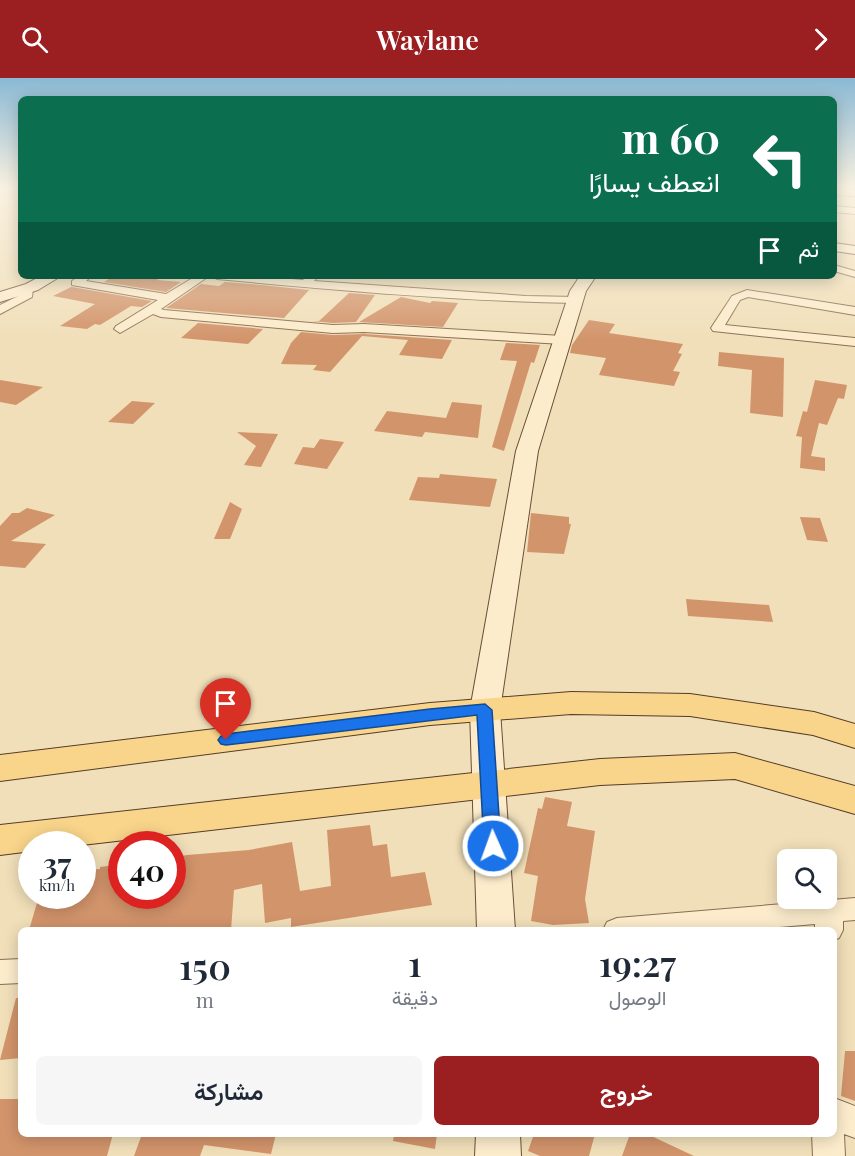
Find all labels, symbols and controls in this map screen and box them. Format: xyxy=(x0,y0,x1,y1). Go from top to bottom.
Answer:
text: Waylane xyxy=(376,21,479,57)
icon: search xyxy=(18,23,51,56)
icon: forward xyxy=(804,23,837,56)
text: 60 m xyxy=(622,109,720,165)
icon: left xyxy=(741,120,819,198)
text: انعطف يسارًا xyxy=(589,163,720,199)
text: ثم xyxy=(798,233,819,263)
icon: arrive xyxy=(753,234,786,267)
pin xyxy=(200,678,251,740)
icon: arrive xyxy=(209,687,242,720)
position arrow xyxy=(461,814,525,878)
speed limit sign: 40 xyxy=(108,831,186,909)
text: 37 xyxy=(43,843,71,883)
map controls xyxy=(777,849,837,909)
button: search xyxy=(777,849,837,909)
text: km/h xyxy=(39,875,75,895)
text: 1 xyxy=(408,938,422,986)
text: 19:27 xyxy=(599,938,676,986)
text: 150 xyxy=(179,941,231,989)
text: دقيقة xyxy=(392,983,438,1010)
text: الوصول xyxy=(609,983,666,1010)
text: m xyxy=(196,986,214,1013)
button: مشاركة xyxy=(36,1056,422,1125)
button: خروج xyxy=(434,1056,819,1125)

